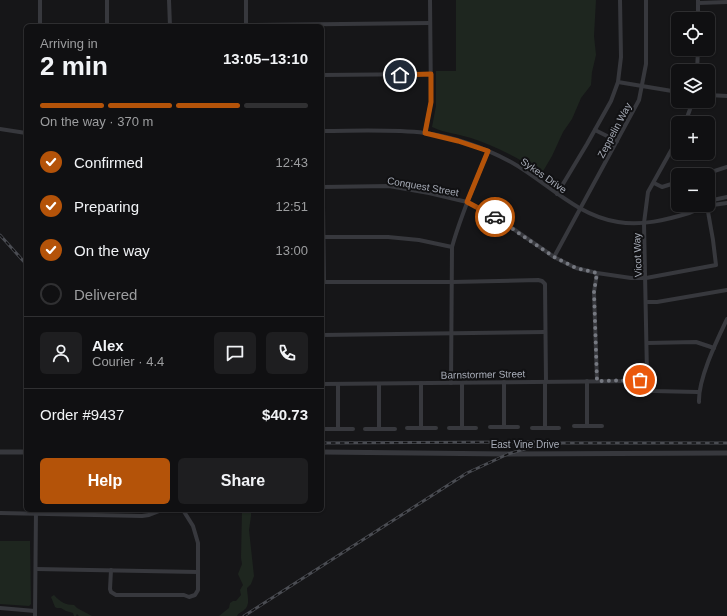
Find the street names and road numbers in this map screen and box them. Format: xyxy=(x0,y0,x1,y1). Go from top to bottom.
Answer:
street label: Zeppelin Way xyxy=(595,101,634,160)
street label: Sykes Drive xyxy=(519,156,569,195)
street label: Conquest Street xyxy=(386,175,460,198)
street label: Vicot Way xyxy=(631,233,644,277)
street label: Barnstormer Street xyxy=(441,368,526,381)
street label: East Vine Drive xyxy=(491,439,560,450)

